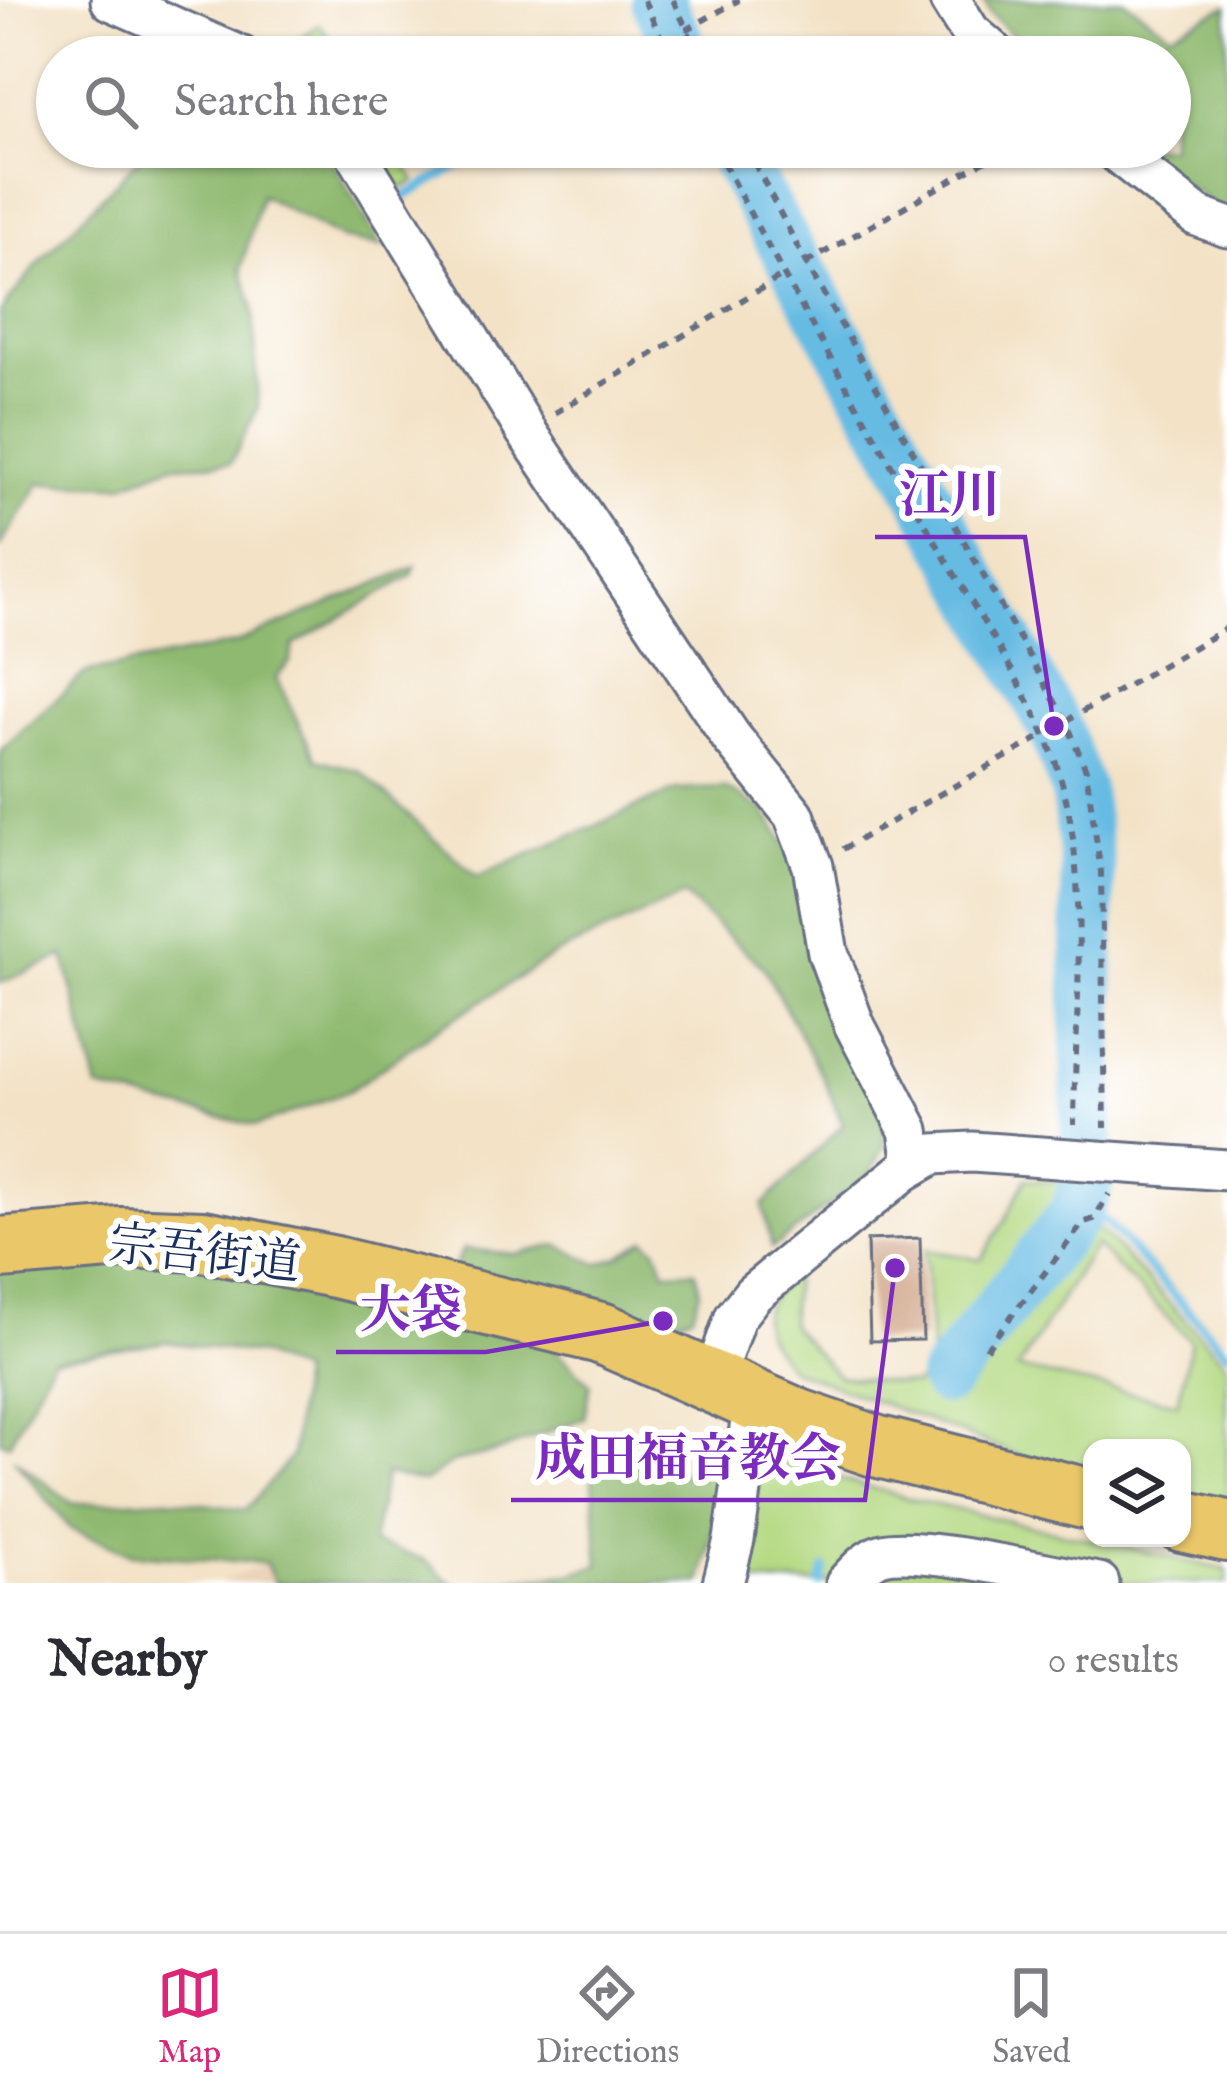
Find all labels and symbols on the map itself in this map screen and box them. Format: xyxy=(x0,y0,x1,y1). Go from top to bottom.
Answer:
callout: 江川 xyxy=(875,450,1025,537)
text: 江川 xyxy=(899,466,1001,531)
street label: 宗吾街道 xyxy=(106,1216,303,1296)
callout: 大袋 xyxy=(336,1265,486,1352)
text: 大袋 xyxy=(360,1281,462,1346)
callout: 成田福音教会 xyxy=(511,1413,865,1500)
text: 成田福音教会 xyxy=(535,1429,841,1494)

